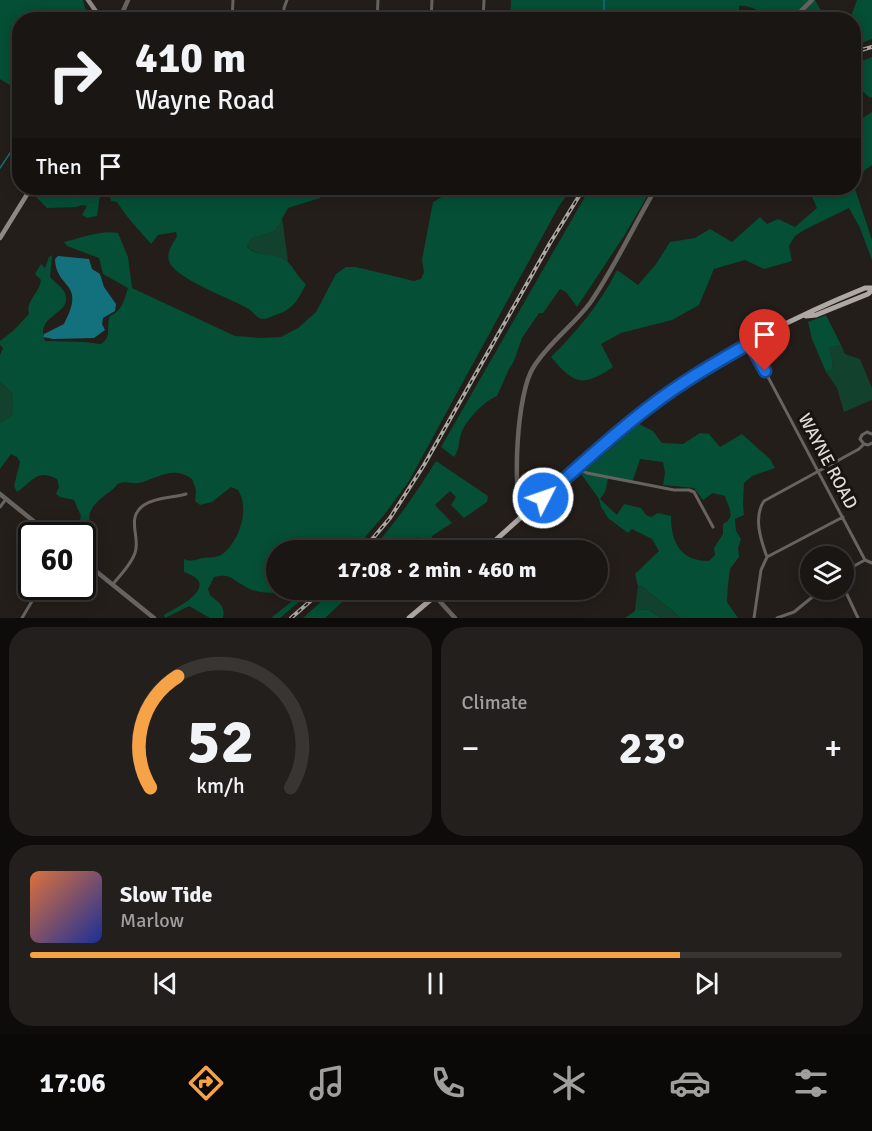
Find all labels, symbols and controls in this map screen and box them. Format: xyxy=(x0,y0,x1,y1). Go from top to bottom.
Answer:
text: 410 m xyxy=(135,33,246,84)
icon: right xyxy=(36,36,114,114)
text: Wayne Road xyxy=(135,84,275,117)
icon: arrive xyxy=(94,150,127,183)
text: Then xyxy=(36,153,82,180)
pin xyxy=(739,309,790,371)
icon: arrive xyxy=(748,318,781,351)
street label: WAYNE ROAD xyxy=(794,409,862,513)
position arrow xyxy=(511,466,575,530)
speed limit sign: 60 xyxy=(18,522,96,600)
map controls xyxy=(800,546,854,600)
button: layers xyxy=(800,546,854,600)
text: 17:08 · 2 min · 460 m xyxy=(337,556,537,583)
text: Climate xyxy=(462,690,527,715)
text: 52 xyxy=(187,703,254,780)
text: 23° xyxy=(618,721,685,776)
text: − xyxy=(462,728,479,769)
text: + xyxy=(824,728,842,769)
text: km/h xyxy=(196,774,245,800)
text: Slow Tide xyxy=(120,881,212,908)
text: Marlow xyxy=(120,908,184,933)
icon: previous xyxy=(149,967,182,1000)
icon: pause xyxy=(419,967,452,1000)
icon: next xyxy=(690,967,723,1000)
icon: directions xyxy=(185,1062,227,1104)
icon: music xyxy=(306,1062,348,1104)
icon: phone xyxy=(427,1062,469,1104)
icon: climate xyxy=(548,1062,590,1104)
icon: car xyxy=(669,1062,711,1104)
icon: filters xyxy=(790,1062,832,1104)
text: 17:06 xyxy=(40,1067,106,1100)

